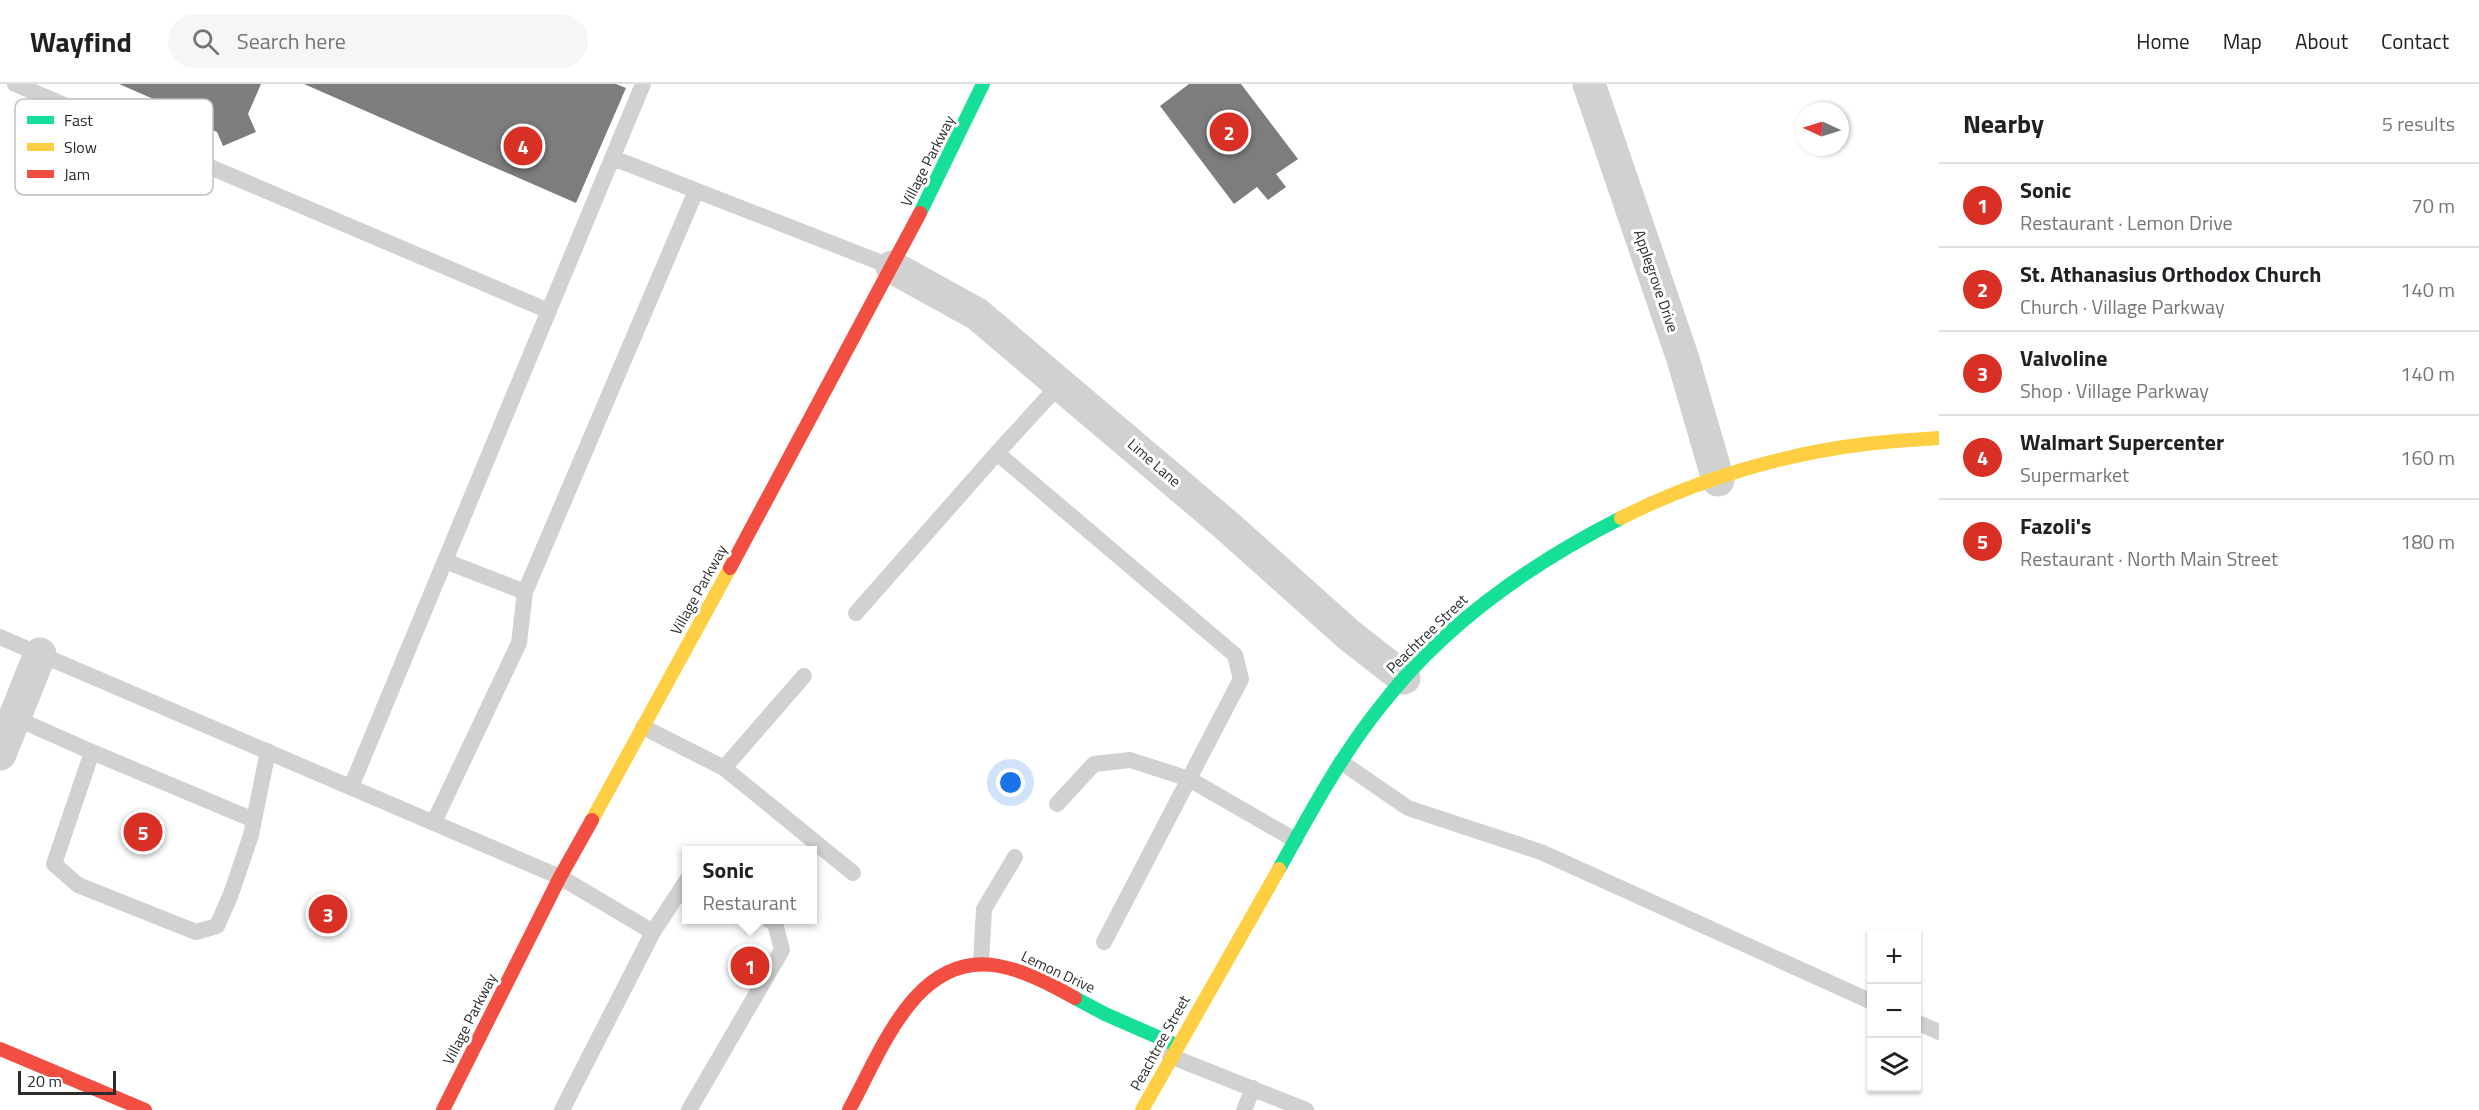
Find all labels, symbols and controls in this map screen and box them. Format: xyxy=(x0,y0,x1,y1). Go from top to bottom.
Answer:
search box xyxy=(168,14,588,68)
text: Wayfind xyxy=(30,20,132,63)
text: Search here xyxy=(237,24,346,58)
icon: search xyxy=(189,25,222,58)
text: Home xyxy=(2136,25,2190,57)
text: Map xyxy=(2223,25,2262,57)
text: About xyxy=(2295,25,2348,57)
text: Contact xyxy=(2381,25,2449,57)
legend xyxy=(15,99,213,195)
north arrow xyxy=(1795,102,1849,156)
text: Nearby xyxy=(1963,104,2044,143)
text: Fast xyxy=(64,108,93,132)
text: 5 results xyxy=(2382,108,2455,139)
pin: 2 xyxy=(1210,110,1248,154)
street label: Village Parkway xyxy=(895,111,960,210)
pin: 4 xyxy=(504,124,542,168)
text: Slow xyxy=(64,135,97,159)
text: Jam xyxy=(64,162,90,186)
text: Sonic xyxy=(2020,173,2071,207)
text: 1 xyxy=(1977,190,1988,221)
text: 70 m xyxy=(2411,190,2455,221)
text: Restaurant · Lemon Drive xyxy=(2020,207,2233,238)
street label: Applegrove Drive xyxy=(1628,226,1685,335)
text: St. Athanasius Orthodox Church xyxy=(2020,257,2321,291)
text: 2 xyxy=(1977,274,1988,305)
text: 140 m xyxy=(2400,274,2455,305)
text: Church · Village Parkway xyxy=(2020,291,2225,322)
text: Valvoline xyxy=(2020,341,2107,375)
text: 3 xyxy=(1977,358,1988,389)
text: 140 m xyxy=(2400,358,2455,389)
text: Shop · Village Parkway xyxy=(2020,375,2209,406)
text: Walmart Supercenter xyxy=(2020,425,2224,459)
street label: Lime Lane xyxy=(1123,433,1186,492)
text: 4 xyxy=(1977,442,1988,473)
text: 160 m xyxy=(2400,442,2455,473)
text: Supermarket xyxy=(2020,459,2129,490)
text: Fazoli's xyxy=(2020,509,2092,543)
text: 5 xyxy=(1977,526,1988,557)
text: 180 m xyxy=(2400,526,2455,557)
street label: Village Parkway xyxy=(664,541,733,639)
text: Restaurant · North Main Street xyxy=(2020,543,2278,574)
street label: Peachtree Street xyxy=(1381,588,1473,679)
your location xyxy=(996,768,1025,797)
pin: 5 xyxy=(124,810,162,855)
popup xyxy=(682,846,817,924)
text: Sonic xyxy=(703,853,754,887)
text: Restaurant xyxy=(703,887,796,918)
pin: 3 xyxy=(308,892,348,936)
map controls xyxy=(1867,930,1921,1092)
button: + xyxy=(1867,930,1921,984)
pin: 1 xyxy=(730,944,770,988)
street label: Lemon Drive xyxy=(1017,944,1099,999)
street label: Village Parkway xyxy=(437,969,502,1068)
button: − xyxy=(1867,984,1921,1038)
street label: Peachtree Street xyxy=(1124,990,1196,1095)
button: layers xyxy=(1867,1038,1921,1092)
scale bar xyxy=(18,1068,116,1096)
text: 20 m xyxy=(27,1069,62,1093)

